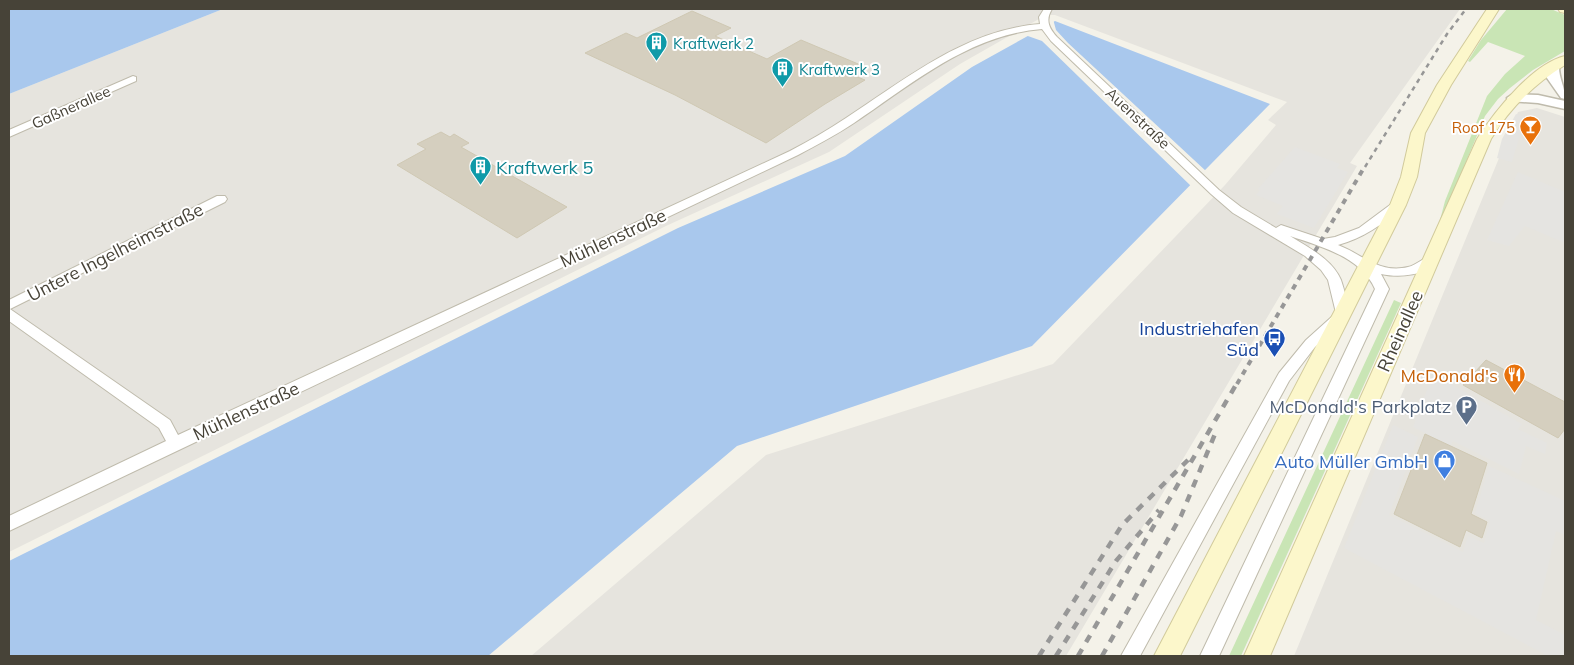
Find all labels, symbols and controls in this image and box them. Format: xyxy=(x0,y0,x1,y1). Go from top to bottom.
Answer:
building icon: Kraftwerk 2 xyxy=(645,31,669,62)
place label: Kraftwerk 2 xyxy=(673,34,754,53)
building icon: Kraftwerk 3 xyxy=(771,57,795,88)
place label: Kraftwerk 3 xyxy=(799,60,880,79)
street label: Gaßnerallee xyxy=(29,81,113,133)
street label: Auenstraße xyxy=(1102,83,1174,153)
bar icon: Roof 175 xyxy=(1519,115,1543,146)
place label: Roof 175 xyxy=(1452,118,1515,137)
building icon: Kraftwerk 5 xyxy=(468,155,492,186)
place label: Kraftwerk 5 xyxy=(496,156,594,179)
street label: Untere Ingelheimstraße xyxy=(23,198,207,306)
street label: Mühlenstraße xyxy=(556,203,670,273)
street label: Rheinallee xyxy=(1372,287,1428,375)
place label: Industriehafen Süd xyxy=(1139,317,1259,361)
bus stop icon: Industriehafen Süd xyxy=(1263,326,1287,357)
restaurant icon: McDonald's xyxy=(1502,363,1526,394)
place label: McDonald's xyxy=(1401,364,1498,387)
street label: Mühlenstraße xyxy=(189,376,303,446)
parking icon: McDonald's Parkplatz xyxy=(1455,394,1479,425)
place label: McDonald's Parkplatz xyxy=(1269,395,1451,418)
shop icon: Auto Müller GmbH xyxy=(1432,449,1456,480)
place label: Auto Müller GmbH xyxy=(1274,450,1428,473)

